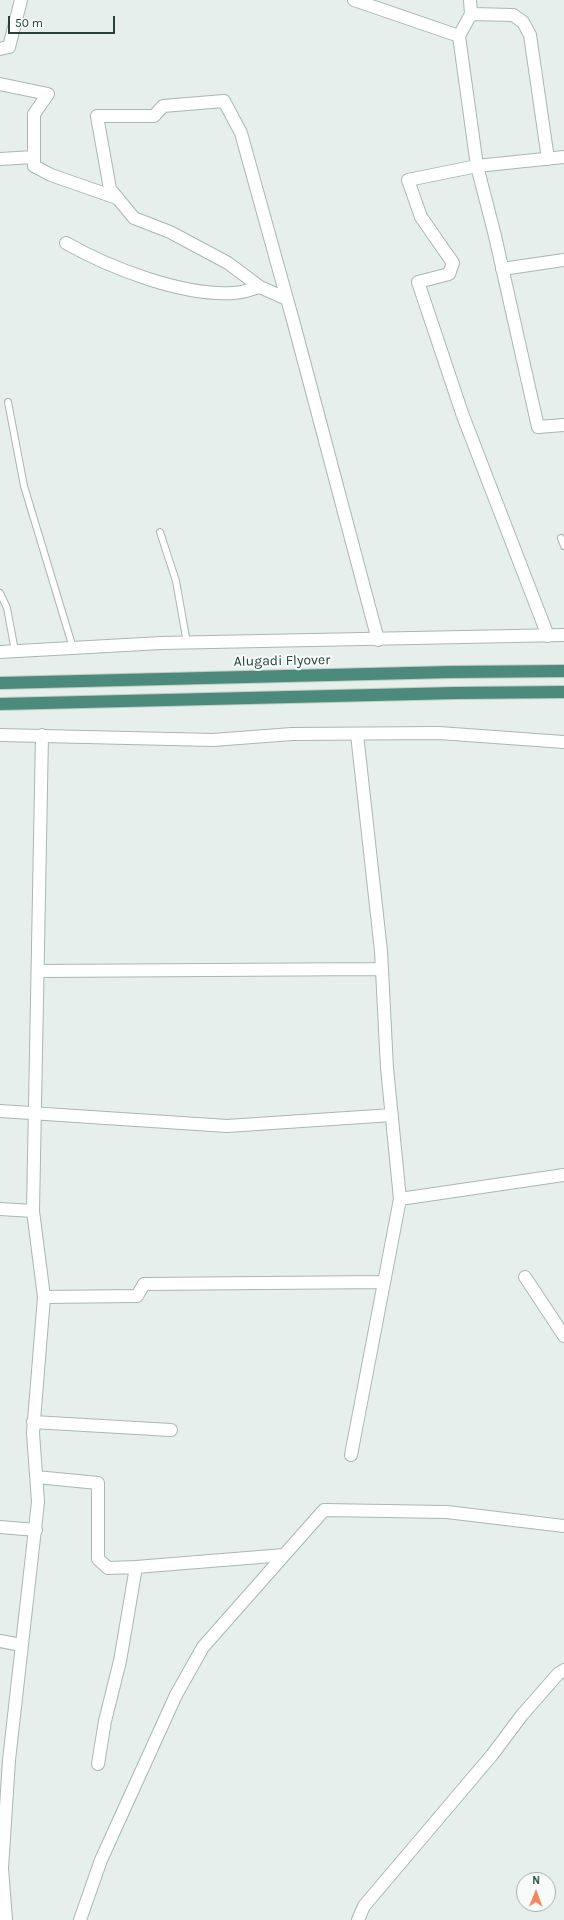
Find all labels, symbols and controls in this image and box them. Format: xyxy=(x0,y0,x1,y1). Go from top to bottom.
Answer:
scale bar xyxy=(10,8,117,34)
text: 50 m xyxy=(15,16,43,30)
street label: Alugadi Flyover xyxy=(234,652,330,670)
north arrow xyxy=(516,1872,556,1912)
text: N xyxy=(532,1874,540,1887)

